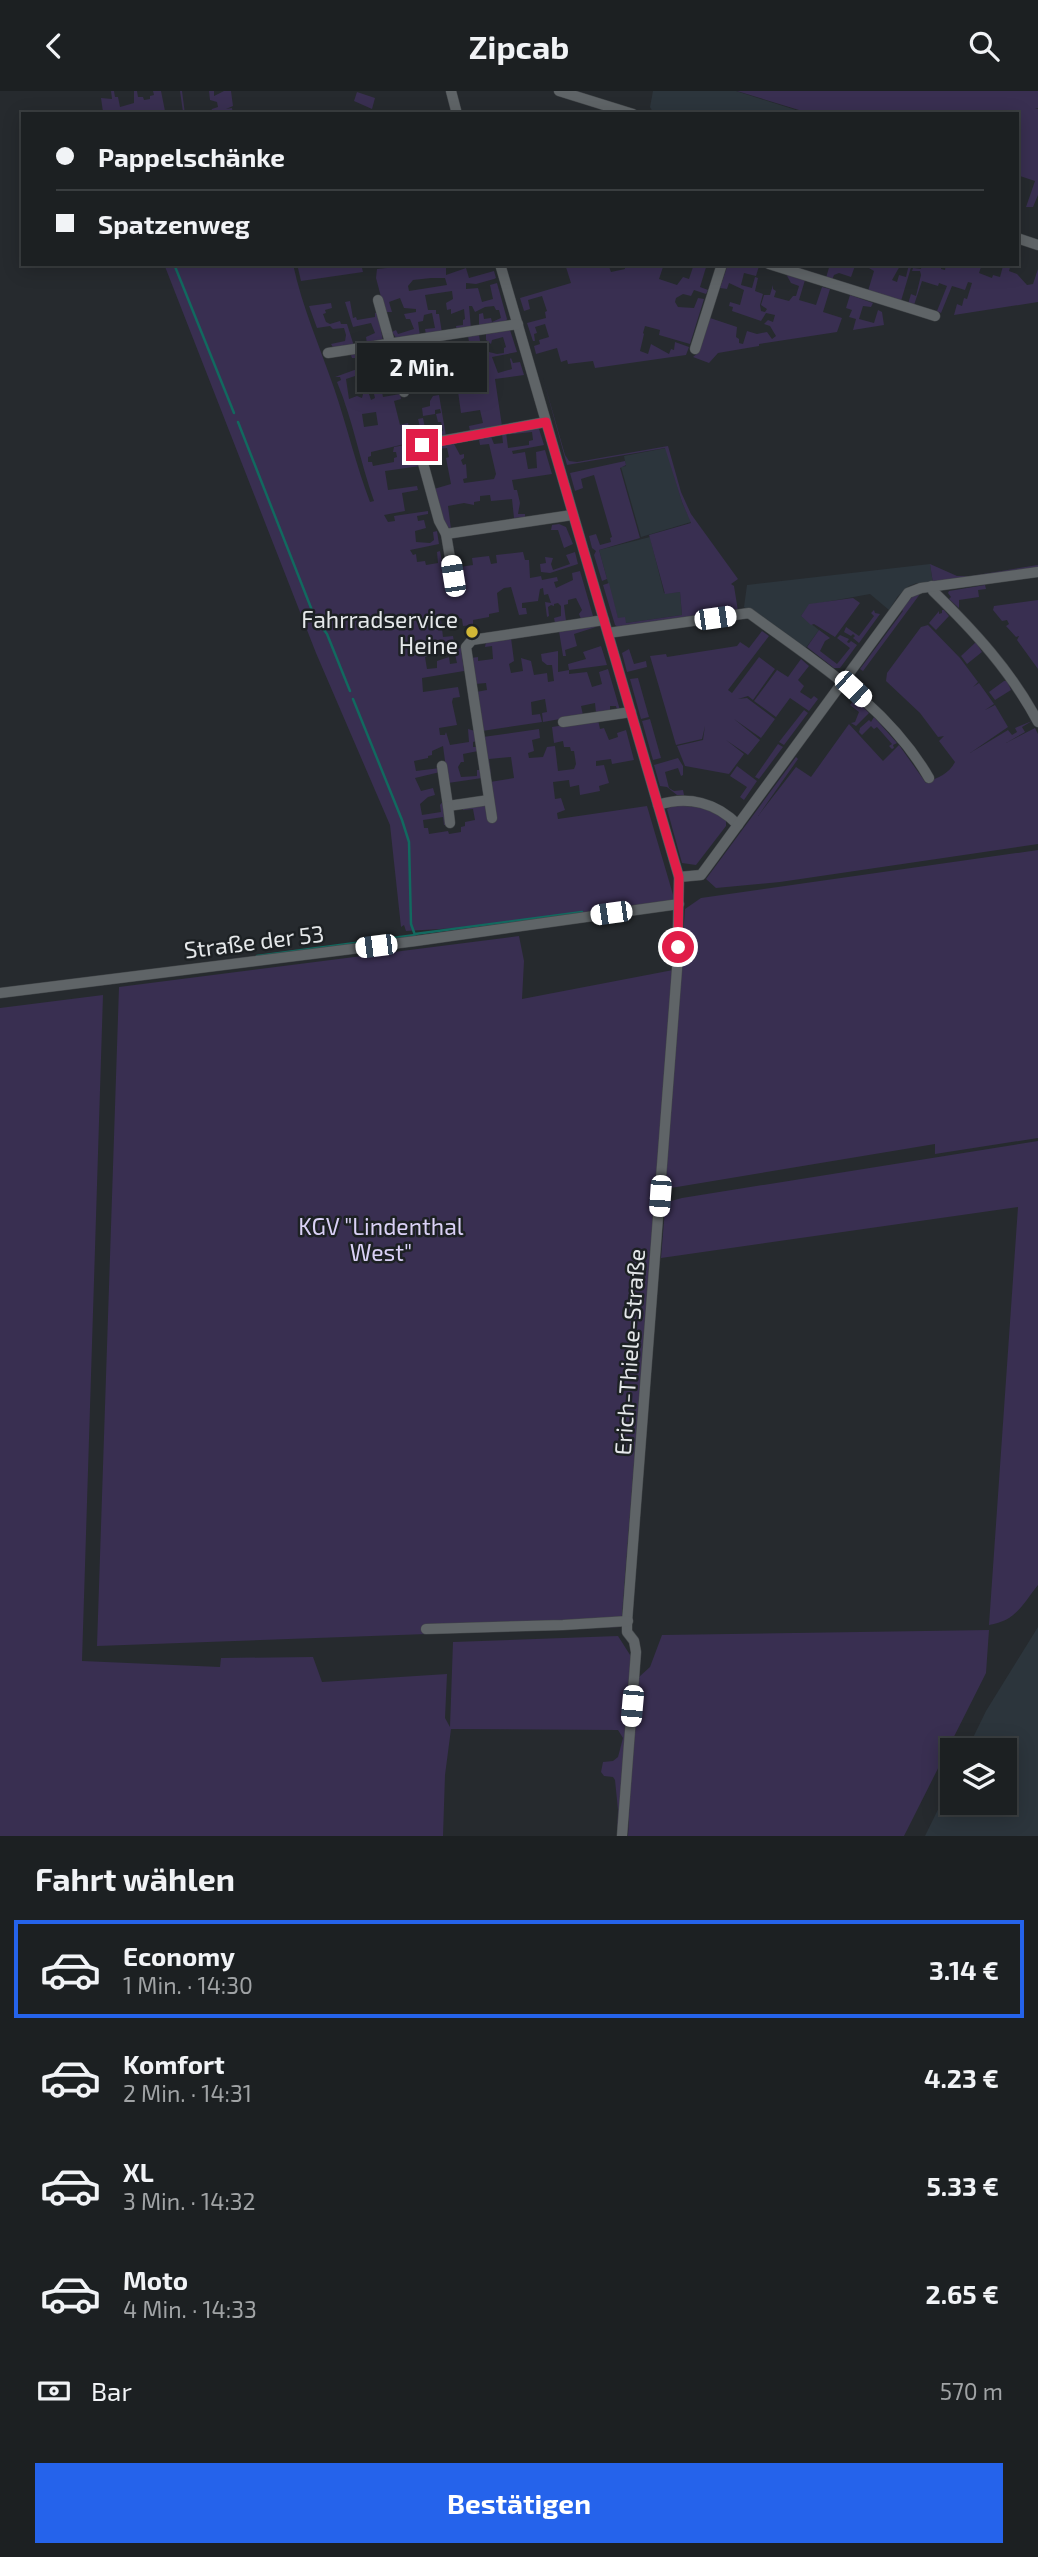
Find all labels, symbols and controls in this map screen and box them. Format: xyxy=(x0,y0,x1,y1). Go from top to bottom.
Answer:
icon: back xyxy=(35,27,73,65)
text: Zipcab xyxy=(469,27,569,65)
icon: search xyxy=(965,27,1003,65)
text: Pappelschänke xyxy=(98,141,285,172)
text: Spatzenweg xyxy=(98,208,250,239)
callout: 2 Min. xyxy=(357,343,487,393)
text: 2 Min. xyxy=(389,353,455,381)
route end xyxy=(406,429,438,461)
car xyxy=(440,554,467,598)
place label: Fahrradservice Heine xyxy=(301,605,458,659)
car xyxy=(693,605,738,631)
marker: Fahrradservice Heine xyxy=(464,624,480,640)
car xyxy=(831,667,876,711)
car xyxy=(589,900,634,926)
street label: Straße der 53 xyxy=(182,919,326,963)
route start xyxy=(662,931,694,963)
car xyxy=(354,933,399,959)
car xyxy=(649,1174,672,1218)
park label: KGV "Lindenthal West" xyxy=(298,1212,464,1266)
street label: Erich-Thiele-Straße xyxy=(608,1248,650,1456)
car xyxy=(620,1684,645,1728)
map controls xyxy=(940,1738,1017,1815)
button: layers xyxy=(940,1738,1017,1815)
text: Fahrt wählen xyxy=(35,1859,235,1897)
icon: car xyxy=(39,1938,102,2001)
text: Economy xyxy=(123,1940,235,1971)
text: 3.14 € xyxy=(929,1954,999,1985)
text: 1 Min. · 14:30 xyxy=(123,1971,253,1999)
icon: car xyxy=(39,2046,102,2109)
text: Komfort xyxy=(123,2048,225,2079)
text: 4.23 € xyxy=(924,2062,999,2093)
text: 2 Min. · 14:31 xyxy=(123,2079,252,2107)
icon: car xyxy=(39,2154,102,2217)
text: XL xyxy=(123,2156,154,2187)
text: 5.33 € xyxy=(927,2170,999,2201)
text: 3 Min. · 14:32 xyxy=(123,2187,256,2215)
icon: car xyxy=(39,2262,102,2325)
text: Moto xyxy=(123,2264,188,2295)
text: 2.65 € xyxy=(926,2278,999,2309)
text: 4 Min. · 14:33 xyxy=(123,2295,257,2323)
icon: cash xyxy=(35,2372,73,2410)
text: Bar xyxy=(91,2375,132,2406)
text: 570 m xyxy=(940,2377,1003,2405)
button: Bestätigen xyxy=(35,2463,1003,2543)

